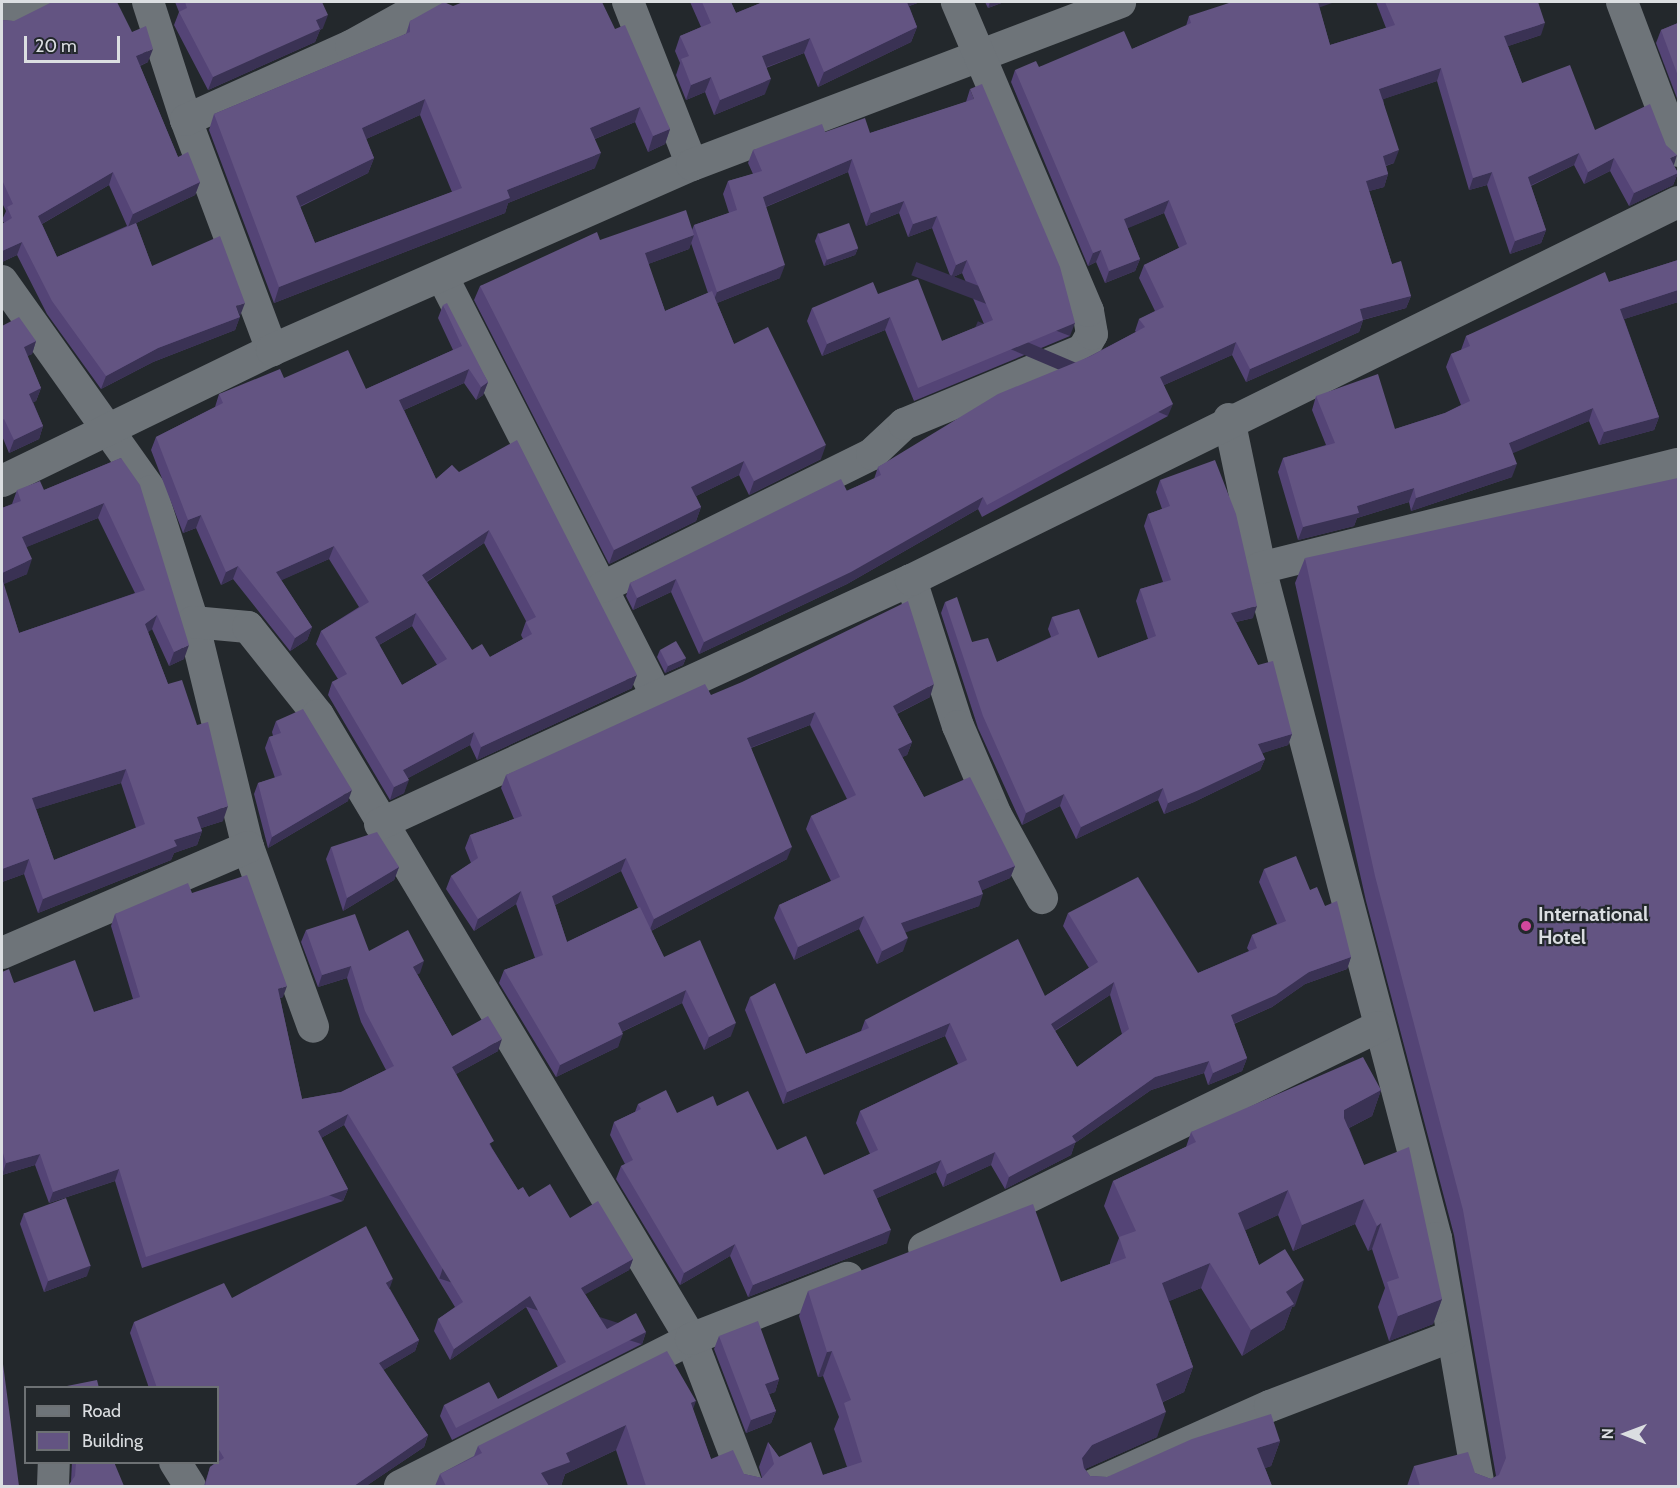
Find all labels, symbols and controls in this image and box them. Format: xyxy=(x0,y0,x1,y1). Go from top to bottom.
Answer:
scale bar xyxy=(27,24,123,62)
text: 20 m xyxy=(35,35,77,57)
place label: International Hotel xyxy=(1538,903,1648,950)
marker: International Hotel xyxy=(1519,919,1533,933)
legend xyxy=(24,1386,219,1464)
text: Road xyxy=(82,1400,121,1422)
north arrow xyxy=(1596,1404,1656,1464)
text: N xyxy=(1598,1428,1617,1439)
text: Building xyxy=(82,1430,143,1452)

